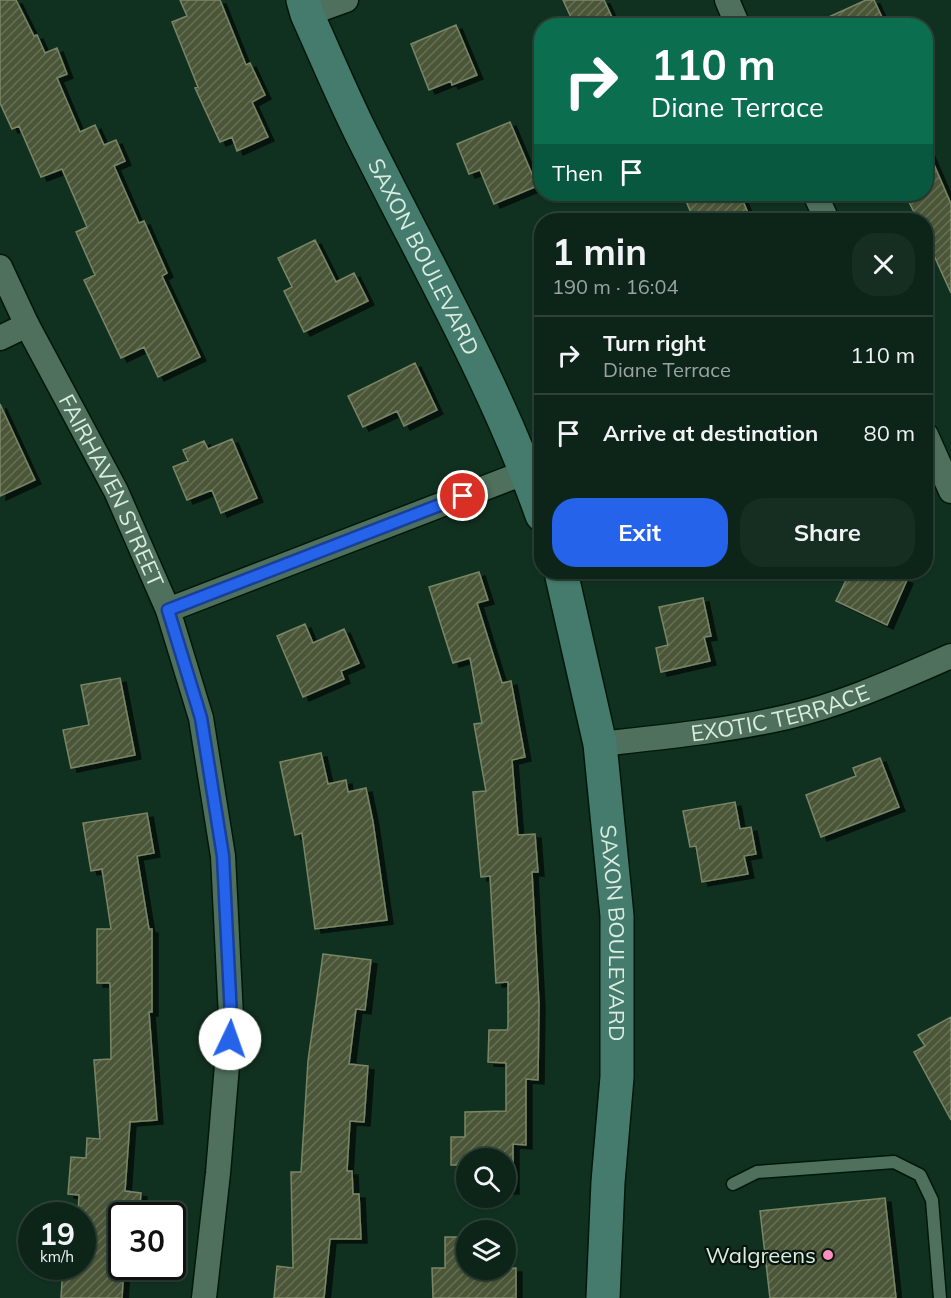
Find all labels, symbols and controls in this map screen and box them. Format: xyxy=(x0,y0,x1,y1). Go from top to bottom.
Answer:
text: 110 m xyxy=(651,38,776,91)
icon: right xyxy=(552,42,630,120)
text: Diane Terrace xyxy=(651,90,824,124)
street label: SAXON BOULEVARD xyxy=(362,154,486,360)
icon: arrive xyxy=(615,156,648,189)
text: Then xyxy=(552,159,603,187)
text: 1 min xyxy=(552,229,647,274)
button: close xyxy=(852,233,915,296)
text: 190 m · 16:04 xyxy=(552,274,678,299)
text: Turn right xyxy=(603,329,706,357)
icon: right xyxy=(552,339,585,372)
text: 110 m xyxy=(850,341,915,369)
text: Diane Terrace xyxy=(603,357,731,382)
street label: FAIRHAVEN STREET xyxy=(53,389,170,591)
icon: arrive xyxy=(552,417,585,450)
text: Arrive at destination xyxy=(603,419,818,447)
text: 80 m xyxy=(864,419,915,447)
pin xyxy=(437,470,488,521)
icon: arrive xyxy=(446,479,479,512)
button: Exit xyxy=(552,498,728,567)
button: Share xyxy=(740,498,915,567)
street label: EXOTIC TERRACE xyxy=(689,678,873,747)
street label: SAXON BOULEVARD xyxy=(594,823,631,1041)
position arrow xyxy=(198,1007,262,1071)
map controls xyxy=(456,1148,516,1280)
button: search xyxy=(456,1148,516,1208)
speed limit sign: 30 xyxy=(108,1202,186,1280)
text: 19 xyxy=(39,1215,75,1253)
button: layers xyxy=(456,1220,516,1280)
place label: Walgreens xyxy=(706,1241,816,1269)
text: km/h xyxy=(40,1247,74,1266)
marker: Walgreens xyxy=(821,1248,835,1262)

